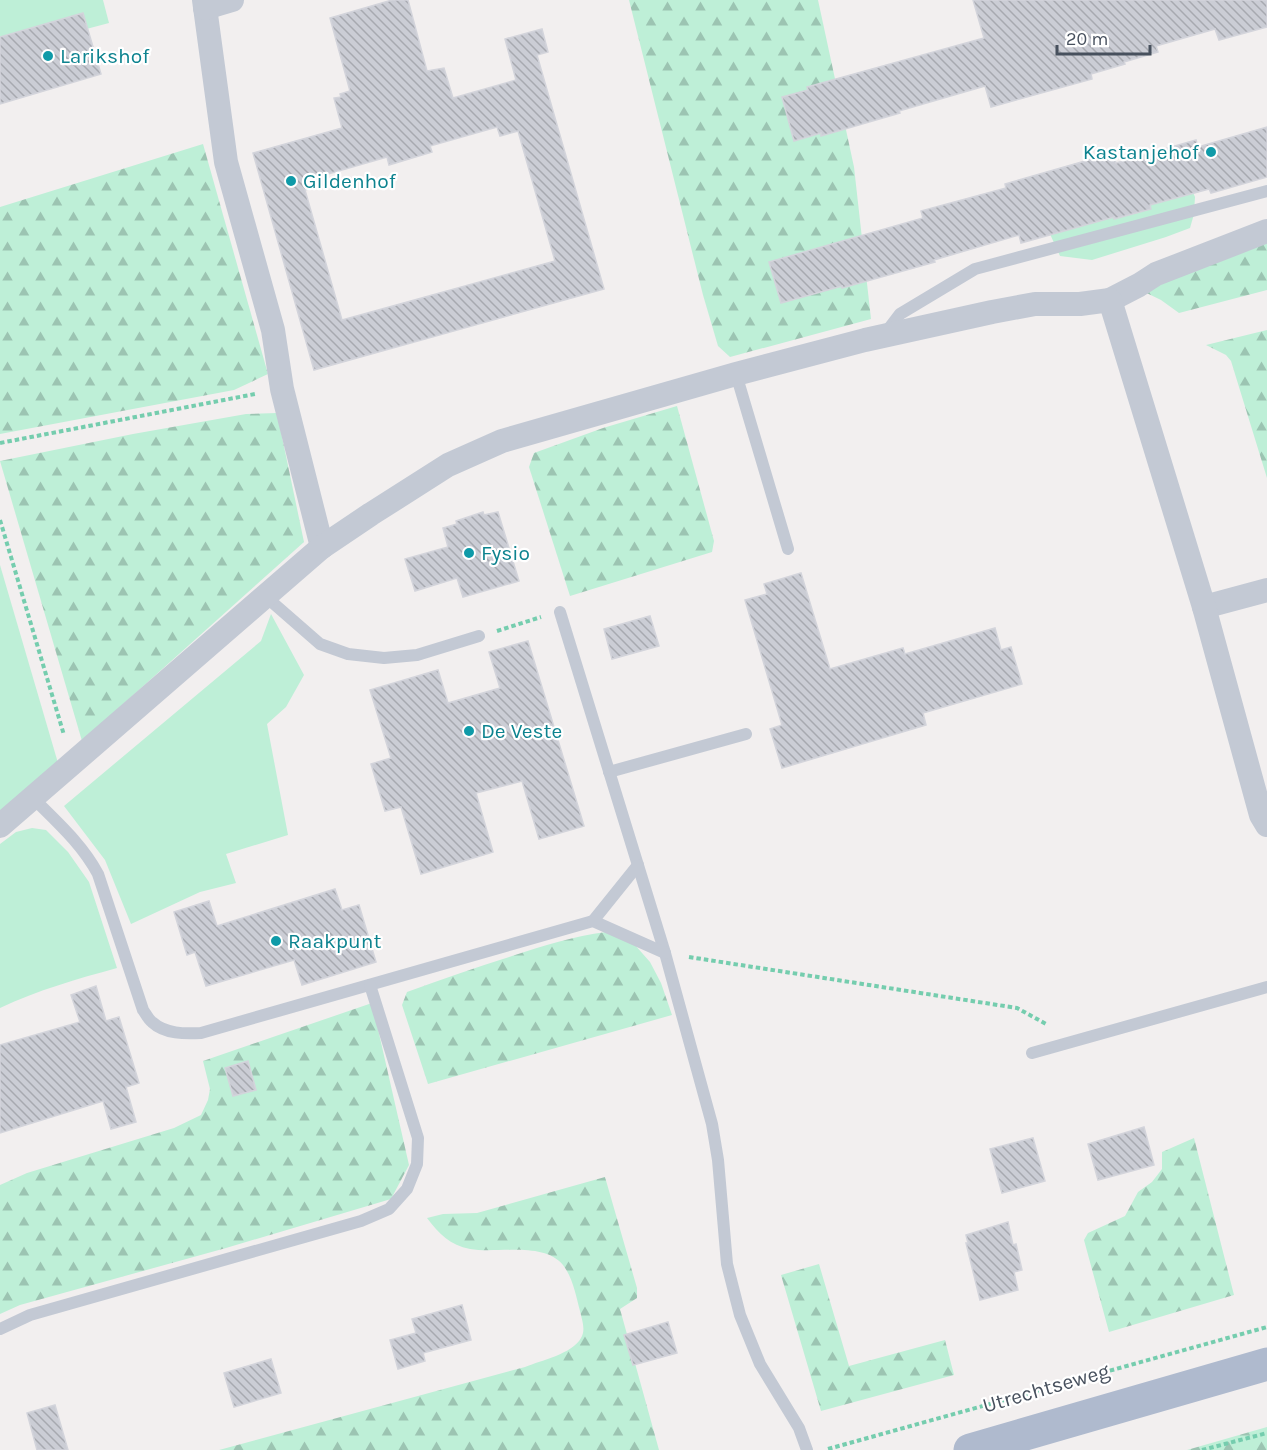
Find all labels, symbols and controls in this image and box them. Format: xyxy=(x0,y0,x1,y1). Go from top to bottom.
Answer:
scale bar xyxy=(1057,18,1150,56)
text: 20 m xyxy=(1066,28,1108,50)
place label: Larikshof xyxy=(60,44,150,68)
marker: Larikshof xyxy=(41,49,55,63)
place label: Kastanjehof xyxy=(1083,140,1200,164)
marker: Kastanjehof xyxy=(1204,145,1218,159)
place label: Gildenhof xyxy=(303,169,397,193)
marker: Gildenhof xyxy=(284,174,298,188)
place label: Fysio xyxy=(481,541,530,565)
marker: Fysio xyxy=(462,546,476,560)
place label: De Veste xyxy=(481,719,562,743)
marker: De Veste xyxy=(462,724,476,738)
place label: Raakpunt xyxy=(288,929,381,953)
marker: Raakpunt xyxy=(269,934,283,948)
street label: Utrechtseweg xyxy=(980,1358,1112,1418)

